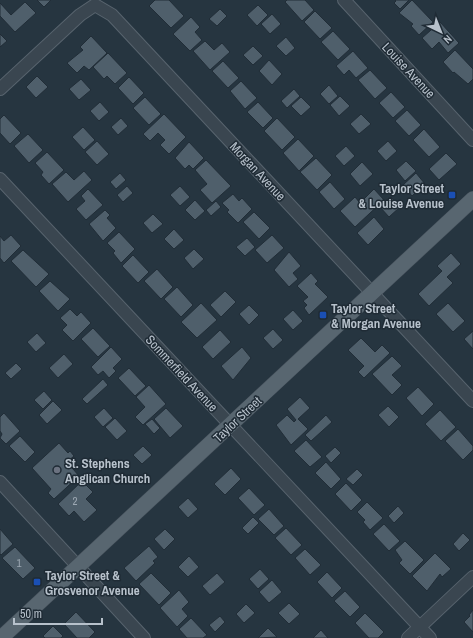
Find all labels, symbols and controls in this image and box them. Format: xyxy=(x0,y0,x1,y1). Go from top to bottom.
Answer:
north arrow xyxy=(421,12,461,52)
text: N xyxy=(441,32,455,47)
street label: Louise Avenue xyxy=(378,39,439,102)
street label: Morgan Avenue xyxy=(226,138,289,204)
place label: Taylor Street & Louise Avenue xyxy=(358,180,444,212)
marker: Taylor Street & Louise Avenue xyxy=(447,190,457,200)
place label: Taylor Street & Morgan Avenue xyxy=(331,300,421,332)
marker: Taylor Street & Morgan Avenue xyxy=(318,310,328,320)
street label: Sommerfield Avenue xyxy=(142,331,222,415)
street label: Taylor Street xyxy=(210,393,265,446)
place label: St. Stephens Anglican Church xyxy=(65,455,150,487)
marker: St. Stephens Anglican Church xyxy=(52,465,62,475)
house number: 2 xyxy=(72,494,78,508)
house number: 1 xyxy=(16,556,22,570)
place label: Taylor Street & Grosvenor Avenue xyxy=(45,567,140,599)
marker: Taylor Street & Grosvenor Avenue xyxy=(32,577,42,587)
scale bar xyxy=(14,600,102,626)
text: 50 m xyxy=(20,606,42,622)

